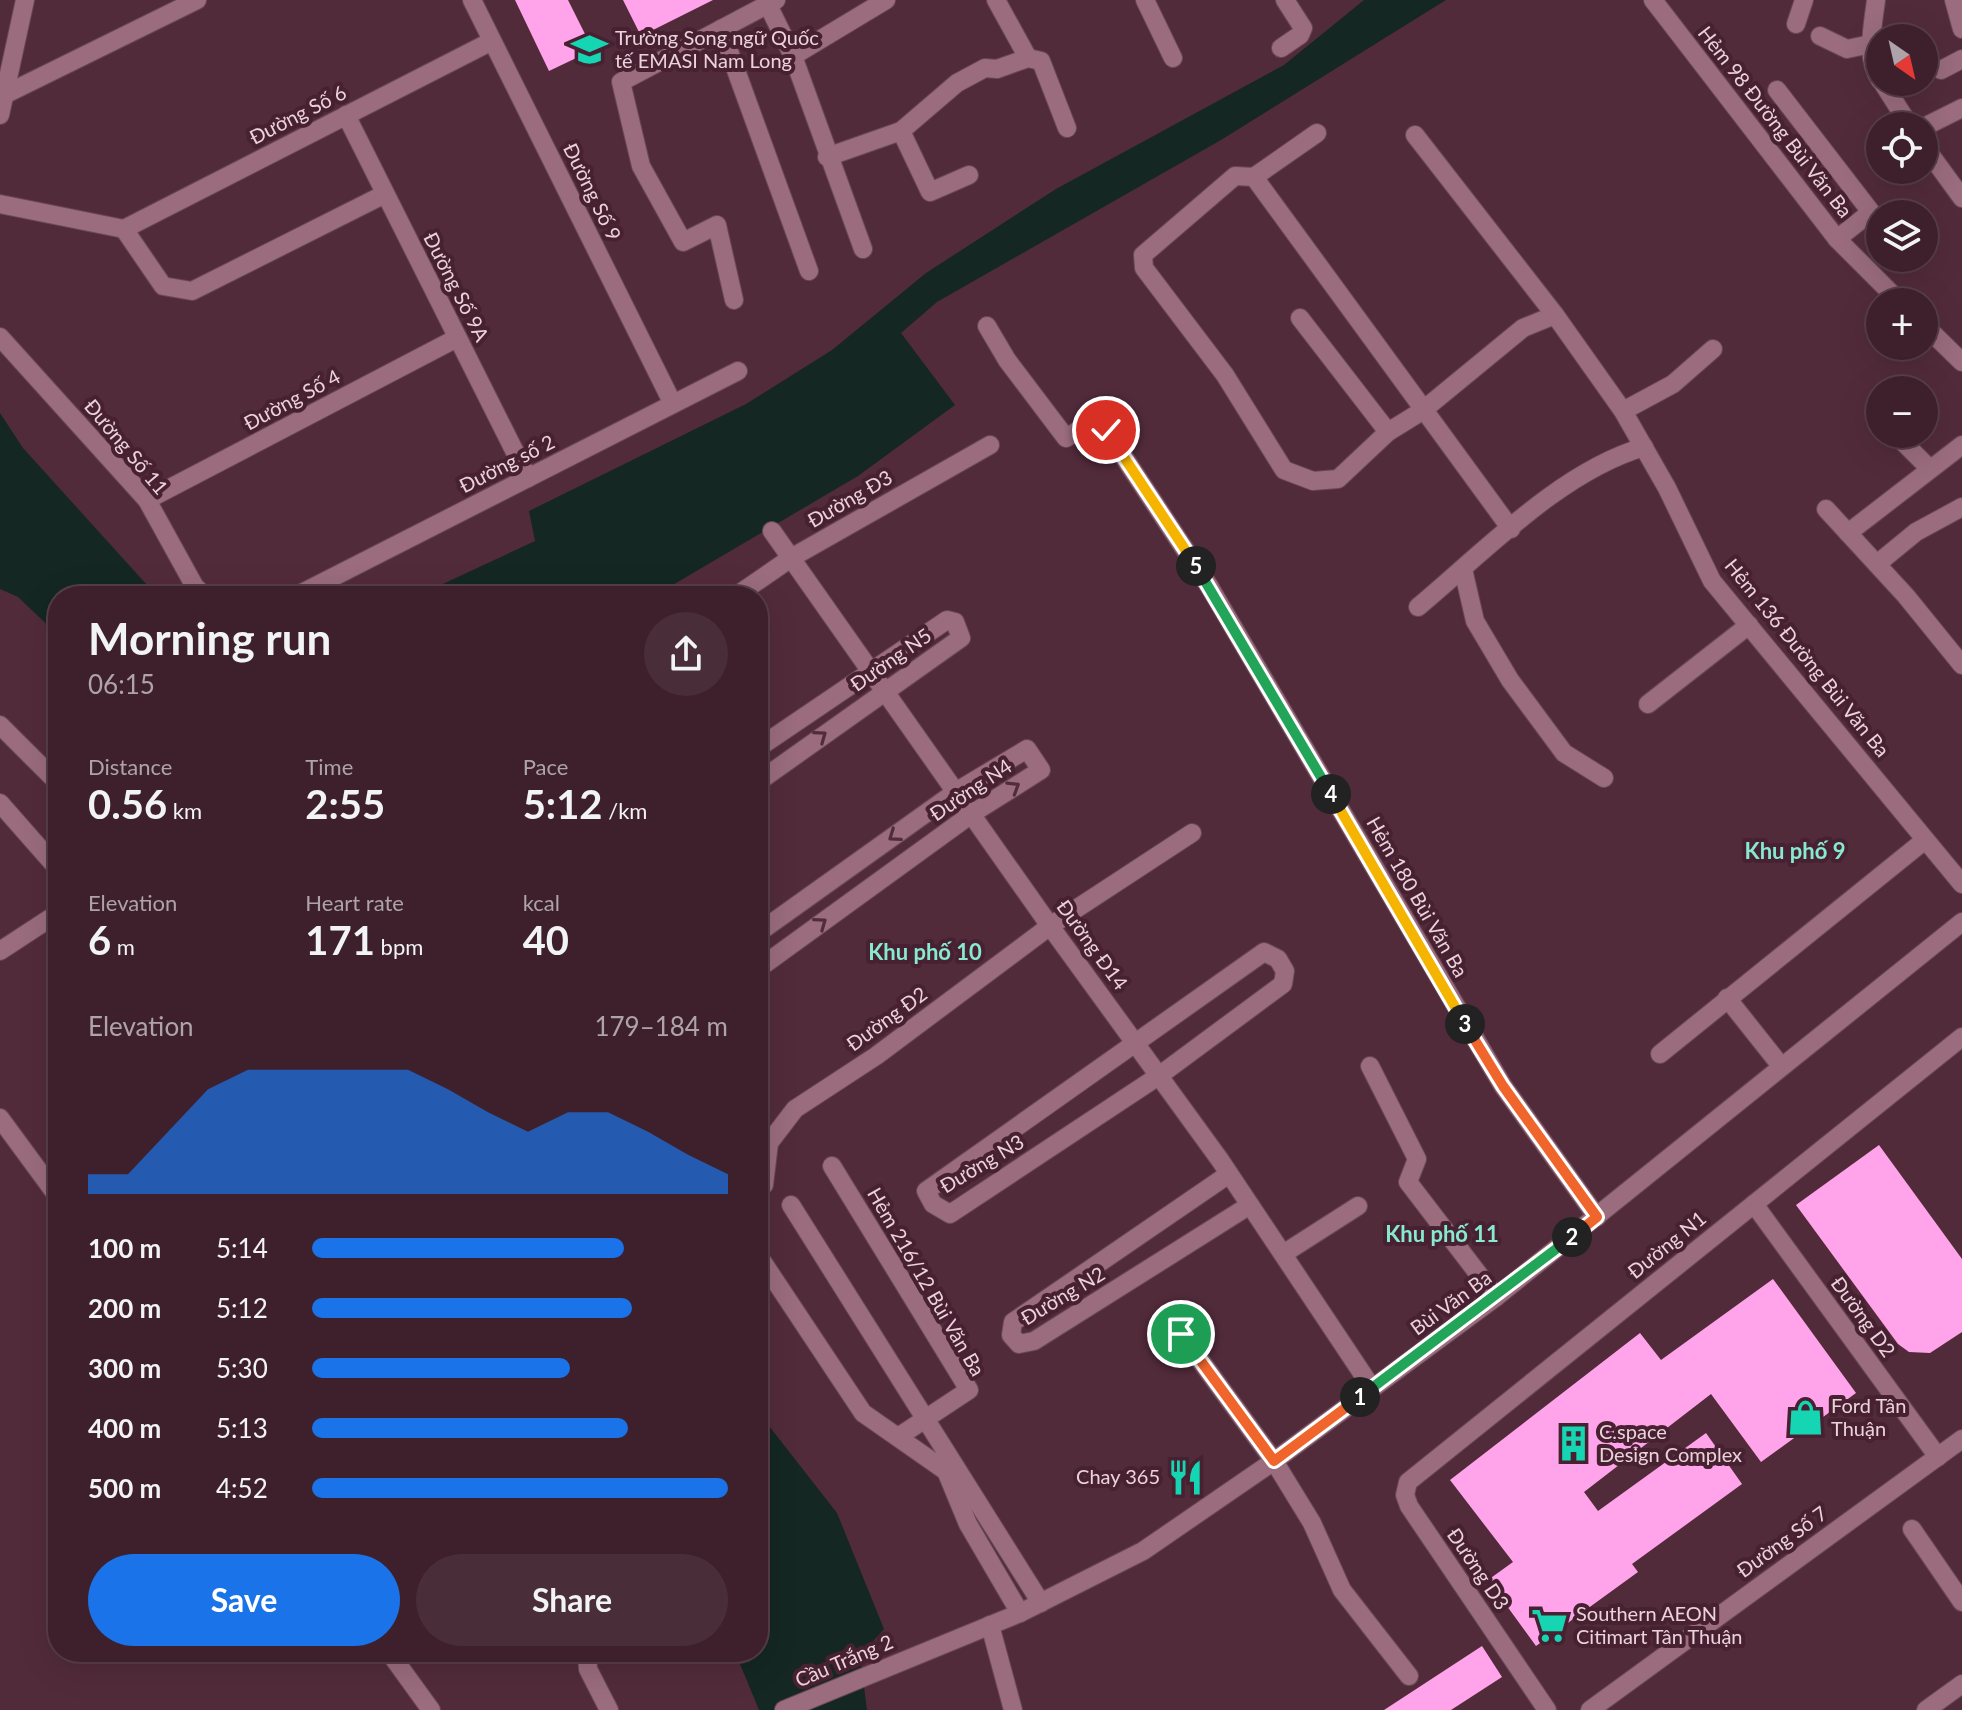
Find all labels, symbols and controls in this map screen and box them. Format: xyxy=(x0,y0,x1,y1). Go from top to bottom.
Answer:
street label: Hẻm 98 Đường Bùi Văn Ba xyxy=(1694,21,1858,222)
north arrow xyxy=(1866,24,1938,96)
map controls xyxy=(1866,24,1938,448)
place label: Trường Song ngữ Quốc tế EMASI Nam Long xyxy=(615,25,819,72)
school or university icon: Trường Song ngữ Quốc tế EMASI Nam Long xyxy=(570,31,608,69)
street label: Đường Số 6 xyxy=(245,79,350,149)
button: locate xyxy=(1866,112,1938,184)
street label: Đường Số 9 xyxy=(559,139,627,244)
button: layers xyxy=(1866,200,1938,272)
street label: Đường Số 9A xyxy=(419,228,495,345)
button: + xyxy=(1866,288,1938,360)
street label: Đường Số 4 xyxy=(239,364,344,434)
button: − xyxy=(1866,376,1938,448)
street label: Đường Số 11 xyxy=(80,394,174,499)
pin xyxy=(1072,396,1140,464)
icon: check xyxy=(1084,408,1128,452)
street label: Đường số 2 xyxy=(455,429,558,497)
street label: Đường Đ3 xyxy=(803,464,896,532)
pin: 5 xyxy=(1176,546,1216,586)
text: 5 xyxy=(1190,552,1202,579)
street label: Hẻm 136 Đường Bùi Văn Ba xyxy=(1720,553,1895,761)
text: Morning run xyxy=(88,612,331,664)
button: share xyxy=(644,612,728,696)
street label: Đường N5 xyxy=(845,623,936,696)
text: 06:15 xyxy=(88,668,155,700)
one-way arrow xyxy=(812,731,827,746)
text: Distance xyxy=(88,753,172,780)
text: Time xyxy=(305,753,353,780)
text: Pace xyxy=(523,753,568,780)
street label: Đường N4 xyxy=(925,753,1016,825)
pin: 4 xyxy=(1311,774,1351,814)
text: 0.56 xyxy=(88,780,167,828)
text: 2:55 xyxy=(305,780,385,828)
text: 5:12 xyxy=(523,780,603,828)
text: 4 xyxy=(1325,780,1337,807)
one-way arrow xyxy=(1005,781,1020,797)
text: km xyxy=(167,797,202,824)
text: /km xyxy=(603,797,647,824)
street label: Hẻm 180 Bùi Văn Ba xyxy=(1362,812,1474,981)
one-way arrow xyxy=(888,826,902,841)
district label: Khu phố 9 xyxy=(1745,837,1845,864)
text: Elevation xyxy=(88,889,177,916)
text: Heart rate xyxy=(305,889,404,916)
text: kcal xyxy=(523,889,560,916)
street label: Đường Đ14 xyxy=(1052,895,1134,994)
text: 6 xyxy=(88,916,111,964)
text: 171 xyxy=(305,916,375,964)
text: 40 xyxy=(523,916,569,964)
one-way arrow xyxy=(812,919,827,933)
text: m xyxy=(111,933,135,960)
text: bpm xyxy=(375,933,423,960)
district label: Khu phố 10 xyxy=(868,938,982,965)
street label: Đường Đ2 xyxy=(841,981,931,1055)
pin: 3 xyxy=(1445,1004,1485,1044)
text: Elevation xyxy=(88,1010,194,1042)
text: 179–184 m xyxy=(594,1010,728,1042)
text: 3 xyxy=(1459,1010,1471,1037)
street label: Đường N3 xyxy=(935,1129,1028,1198)
street label: Hẻm 216/12 Bùi Văn Ba xyxy=(863,1183,991,1380)
street label: Đường N1 xyxy=(1622,1205,1710,1283)
pin: 2 xyxy=(1552,1217,1592,1257)
district label: Khu phố 11 xyxy=(1385,1220,1499,1247)
text: 2 xyxy=(1566,1223,1578,1250)
text: 100 m xyxy=(88,1232,161,1264)
text: 5:14 xyxy=(216,1232,268,1264)
street label: Đường N2 xyxy=(1016,1261,1109,1330)
street label: Bùi Văn Ba xyxy=(1405,1265,1496,1340)
street label: Đường D2 xyxy=(1827,1272,1901,1361)
text: 200 m xyxy=(88,1292,161,1324)
text: 5:12 xyxy=(216,1292,268,1324)
pin xyxy=(1147,1300,1215,1368)
icon: arrive xyxy=(1159,1312,1203,1356)
text: 300 m xyxy=(88,1352,161,1384)
text: 5:30 xyxy=(216,1352,268,1384)
pin: 1 xyxy=(1340,1377,1380,1417)
text: 1 xyxy=(1354,1383,1366,1410)
place label: Ford Tân Thuận xyxy=(1831,1393,1906,1440)
shop icon: Ford Tân Thuận xyxy=(1786,1398,1824,1436)
text: 400 m xyxy=(88,1412,161,1444)
text: 5:13 xyxy=(216,1412,268,1444)
place label: C.space Design Complex xyxy=(1599,1419,1742,1466)
building icon: C.space Design Complex xyxy=(1554,1424,1592,1462)
restaurant icon: Chay 365 xyxy=(1167,1458,1205,1496)
place label: Chay 365 xyxy=(1076,1464,1160,1488)
text: 500 m xyxy=(88,1472,161,1504)
text: 4:52 xyxy=(216,1472,268,1504)
street label: Đường Số 7 xyxy=(1732,1500,1831,1582)
street label: Đường D3 xyxy=(1443,1523,1515,1614)
button: Save xyxy=(88,1554,400,1646)
button: Share xyxy=(416,1554,728,1646)
place label: Southern AEON Citimart Tân Thuận xyxy=(1576,1601,1742,1648)
supermarket icon: Southern AEON Citimart Tân Thuận xyxy=(1531,1606,1569,1644)
street label: Cầu Trắng 2 xyxy=(791,1629,896,1691)

